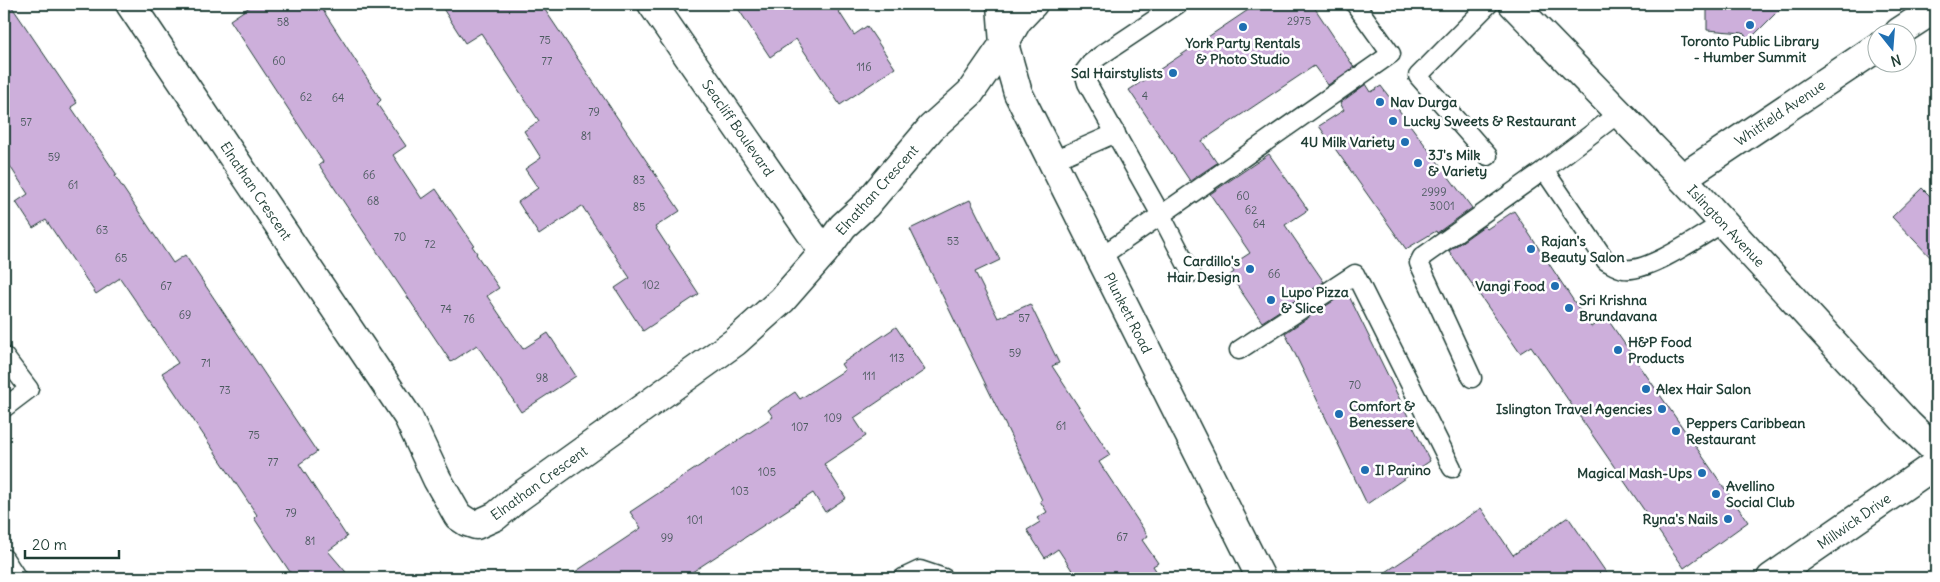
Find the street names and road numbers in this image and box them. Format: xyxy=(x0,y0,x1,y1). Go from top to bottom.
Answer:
street label: Seacliff Boulevard xyxy=(698,76,778,180)
street label: Whitfield Avenue xyxy=(1731,76,1829,150)
street label: Elnathan Crescent xyxy=(216,138,296,244)
street label: Elnathan Crescent xyxy=(832,141,922,239)
street label: Islington Avenue xyxy=(1683,181,1769,271)
street label: Plunkett Road xyxy=(1100,270,1156,356)
street label: Elnathan Crescent xyxy=(487,442,591,524)
street label: Millwick Drive xyxy=(1814,489,1894,553)

